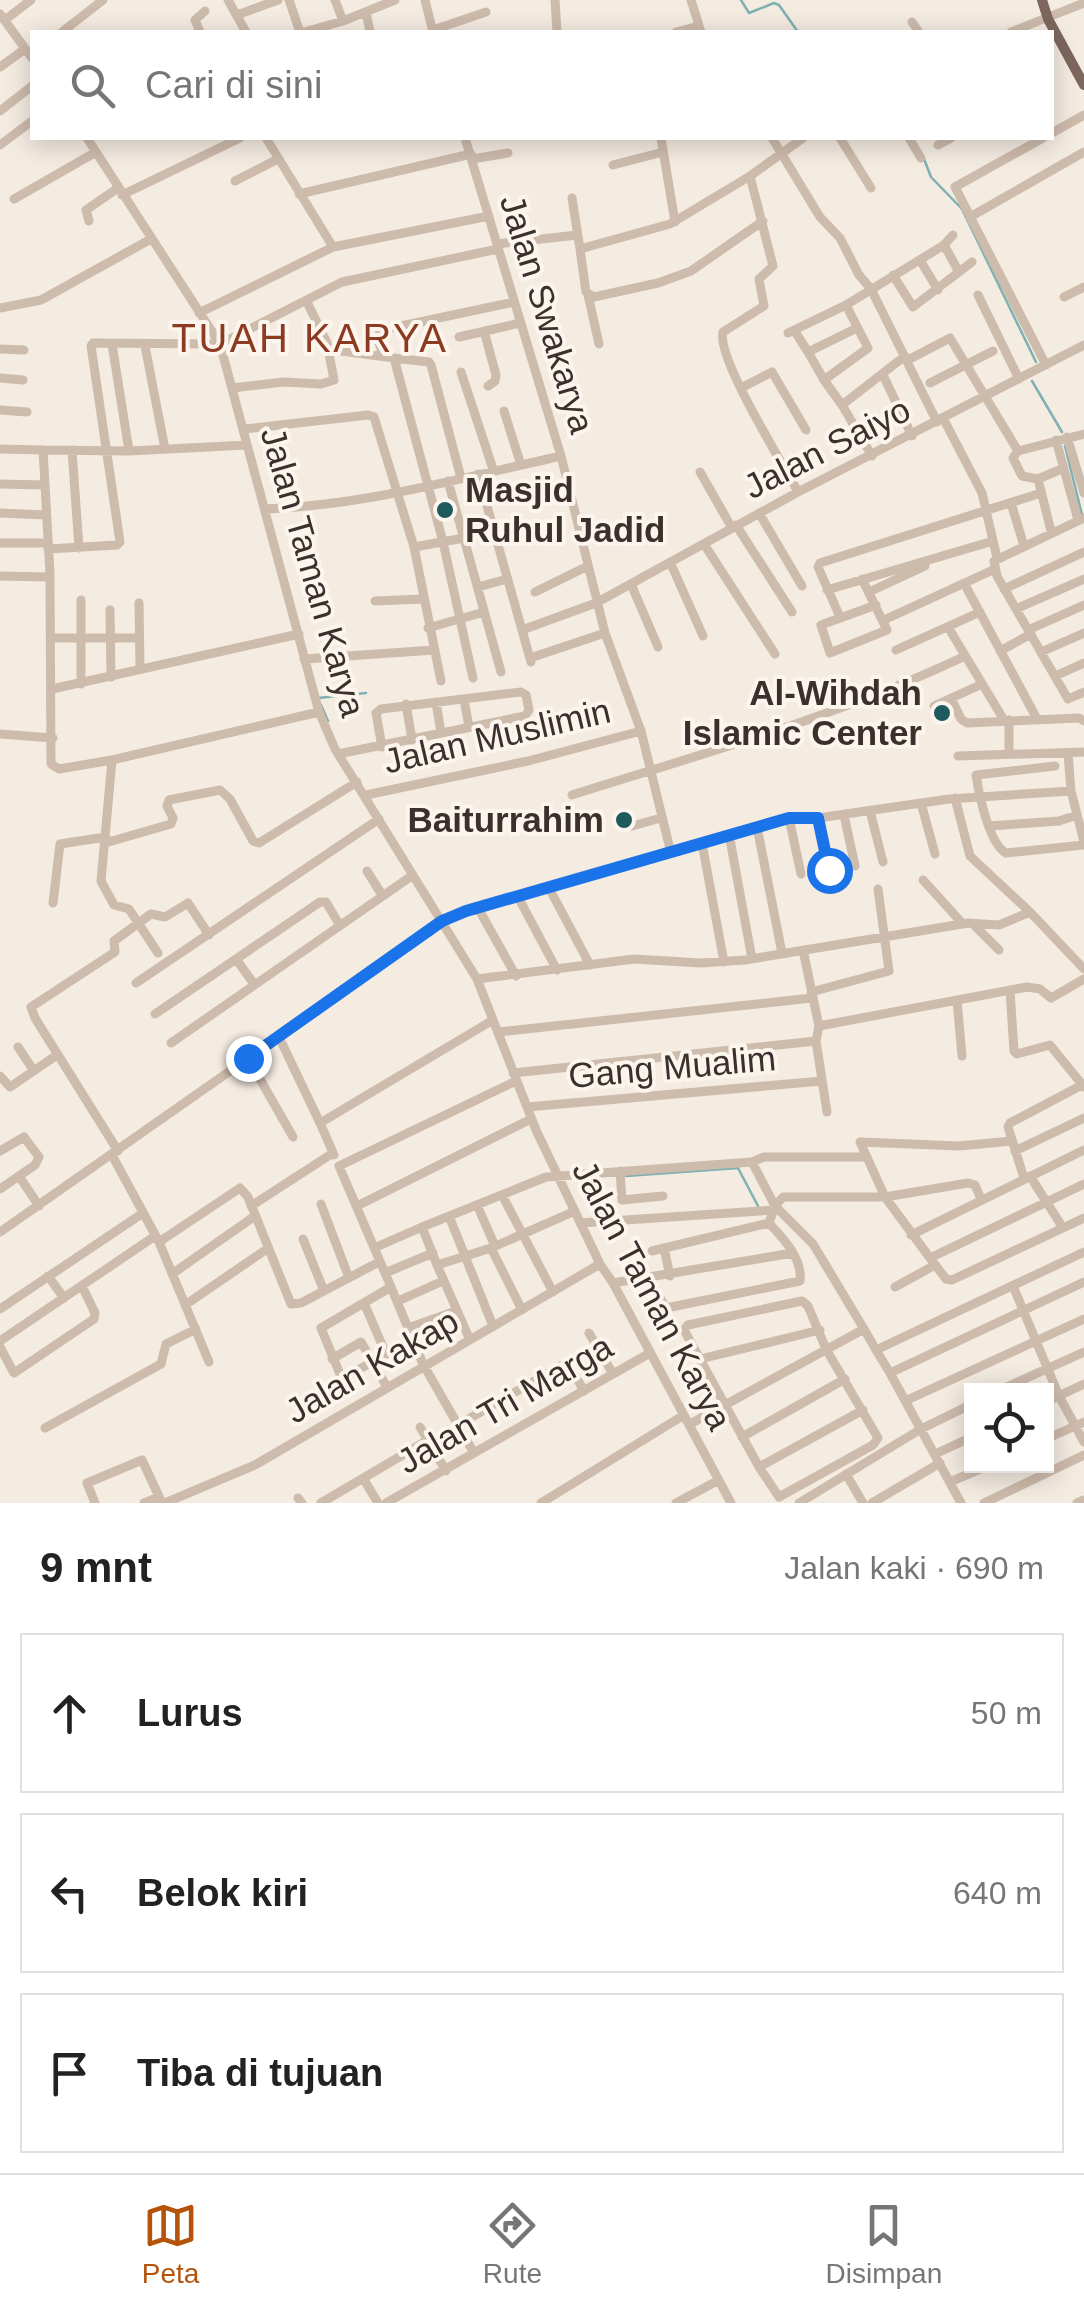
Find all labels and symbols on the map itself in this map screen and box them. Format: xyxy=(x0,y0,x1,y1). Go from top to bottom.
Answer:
street label: Jalan Swakarya xyxy=(493,190,602,438)
district label: TUAH KARYA xyxy=(172,316,448,360)
street label: Jalan Saiyo xyxy=(737,389,916,506)
street label: Jalan Taman Karya xyxy=(254,423,374,721)
place label: Masjid Ruhul Jadid xyxy=(465,470,665,549)
marker: Masjid Ruhul Jadid xyxy=(434,499,456,521)
place label: Al-Wihdah Islamic Center xyxy=(683,673,922,752)
street label: Jalan Muslimin xyxy=(380,690,614,781)
marker: Al-Wihdah Islamic Center xyxy=(931,702,953,724)
place label: Baiturrahim xyxy=(408,800,604,839)
marker: Baiturrahim xyxy=(613,809,635,831)
route start xyxy=(807,848,853,894)
route end xyxy=(226,1036,272,1082)
street label: Gang Mualim xyxy=(567,1038,777,1095)
street label: Jalan Taman Karya xyxy=(565,1154,740,1436)
street label: Jalan Kakap xyxy=(279,1301,465,1431)
street label: Jalan Tri Marga xyxy=(391,1326,619,1481)

